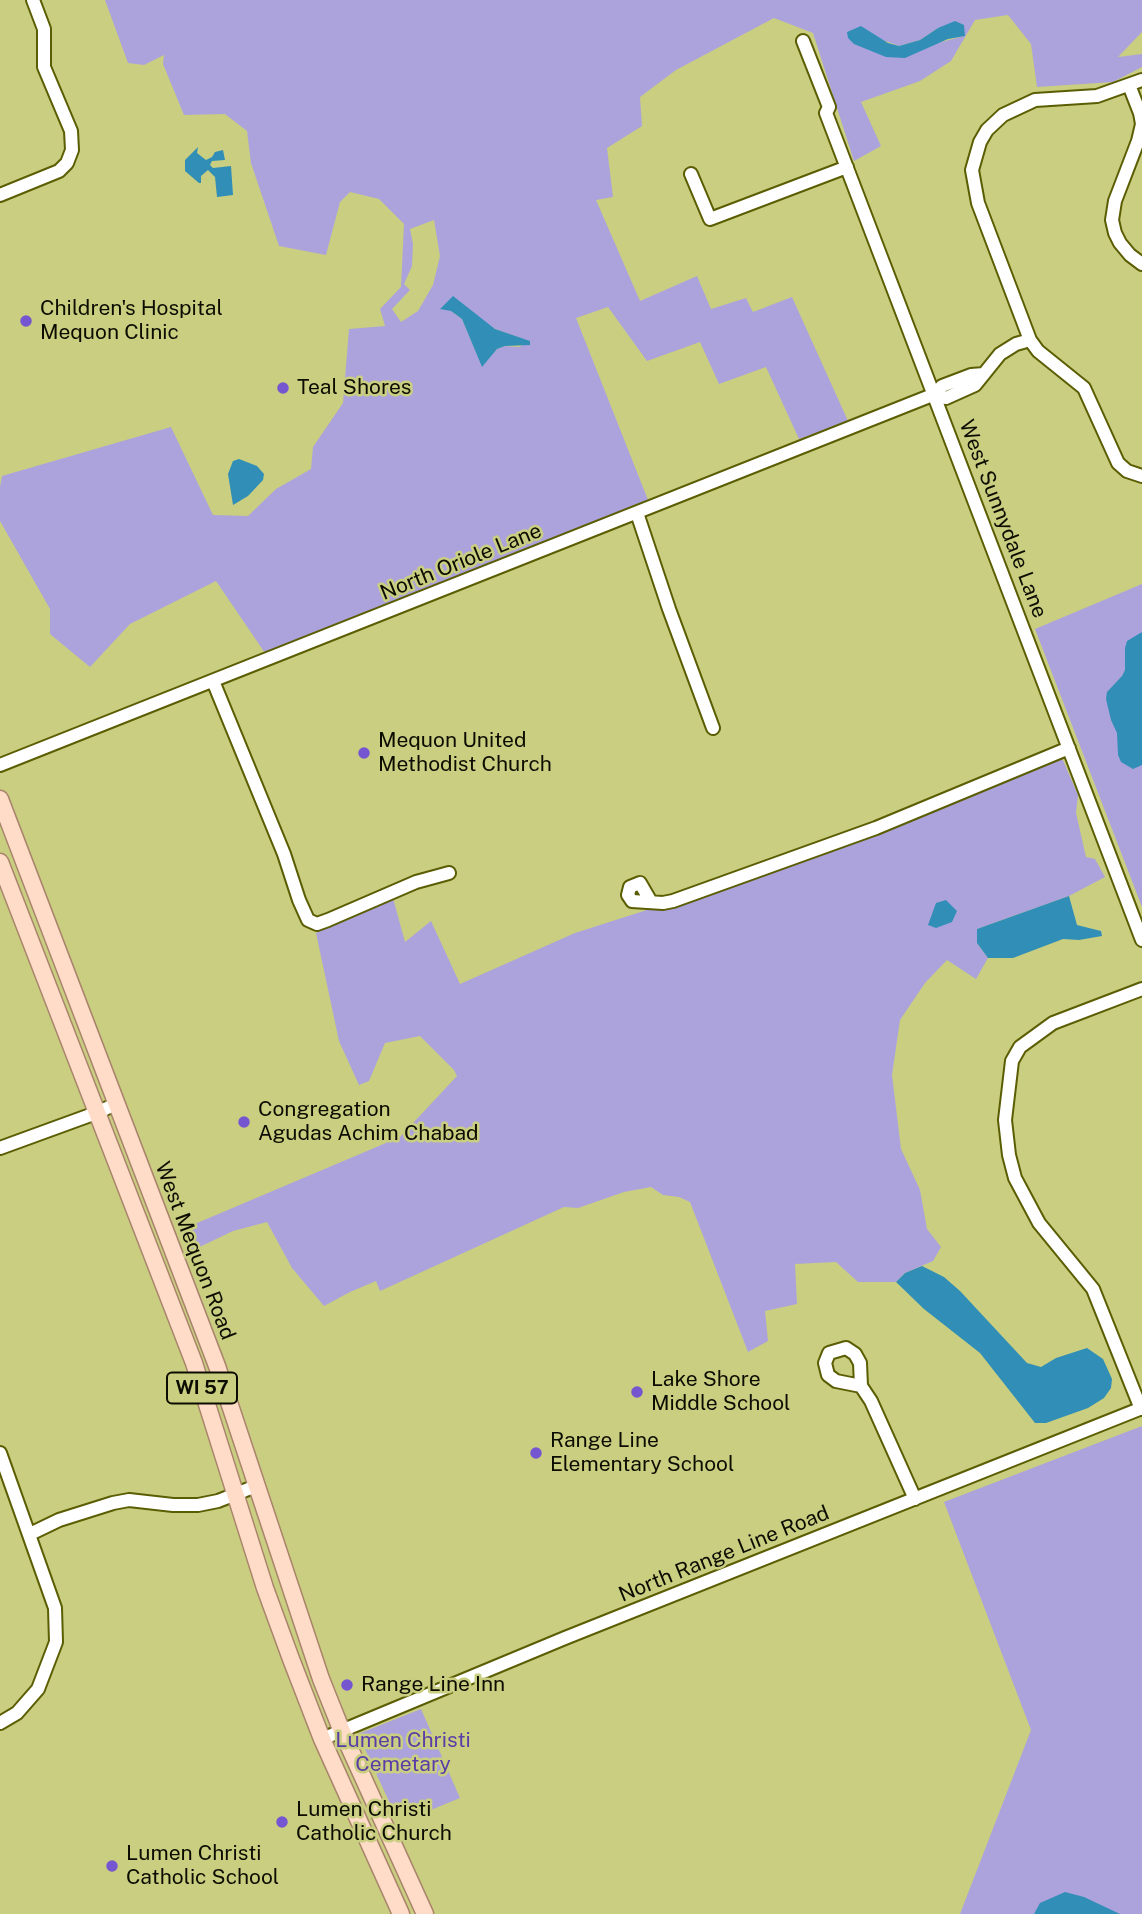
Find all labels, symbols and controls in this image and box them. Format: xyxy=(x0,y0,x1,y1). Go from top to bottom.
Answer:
place label: Children's Hospital Mequon Clinic xyxy=(40,296,223,346)
marker: Children's Hospital Mequon Clinic xyxy=(18,313,34,329)
place label: Teal Shores xyxy=(297,375,411,401)
marker: Teal Shores xyxy=(275,380,291,396)
street label: West Sunnydale Lane xyxy=(954,416,1052,622)
street label: North Oriole Lane xyxy=(377,518,545,606)
place label: Mequon United Methodist Church xyxy=(378,728,552,778)
marker: Mequon United Methodist Church xyxy=(356,745,372,761)
place label: Congregation Agudas Achim Chabad xyxy=(258,1097,479,1147)
marker: Congregation Agudas Achim Chabad xyxy=(236,1114,252,1130)
street label: West Mequon Road xyxy=(149,1159,241,1343)
place label: Lake Shore Middle School xyxy=(651,1367,790,1417)
road number: WI 57 xyxy=(167,1372,237,1404)
marker: Lake Shore Middle School xyxy=(629,1384,645,1400)
place label: Range Line Elementary School xyxy=(550,1428,734,1478)
marker: Range Line Elementary School xyxy=(528,1445,544,1461)
street label: North Range Line Road xyxy=(615,1500,833,1608)
place label: Range Line Inn xyxy=(361,1672,505,1698)
marker: Range Line Inn xyxy=(339,1677,355,1693)
park label: Lumen Christi Cemetary xyxy=(335,1728,471,1778)
place label: Lumen Christi Catholic Church xyxy=(296,1797,452,1847)
marker: Lumen Christi Catholic Church xyxy=(274,1814,290,1830)
place label: Lumen Christi Catholic School xyxy=(126,1841,279,1891)
marker: Lumen Christi Catholic School xyxy=(104,1858,120,1874)

